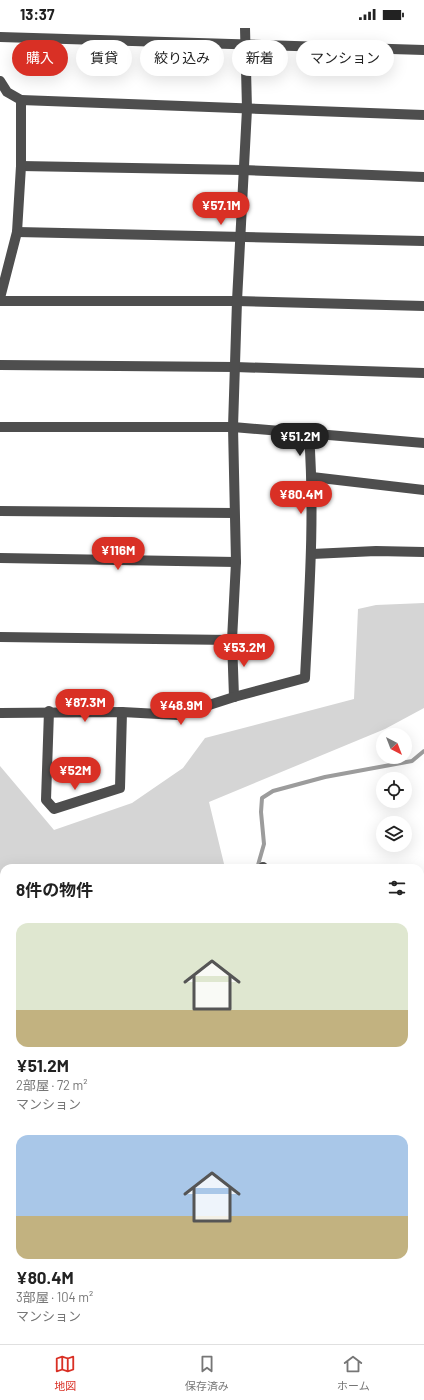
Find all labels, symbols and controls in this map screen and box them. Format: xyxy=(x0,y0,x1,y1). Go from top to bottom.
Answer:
text: 13:37 xyxy=(20,5,54,23)
chip: 購入 xyxy=(12,40,68,76)
chip: 賃貸 xyxy=(76,40,132,76)
chip: 絞り込み xyxy=(140,40,224,76)
chip: 新着 xyxy=(232,40,288,76)
chip: マンション xyxy=(296,40,394,76)
pin: ¥57.1M xyxy=(188,192,254,226)
text: ¥57.1M xyxy=(202,197,240,213)
pin: ¥51.2M xyxy=(267,423,333,457)
text: ¥51.2M xyxy=(280,428,320,444)
pin: ¥80.4M xyxy=(268,481,334,515)
text: ¥80.4M xyxy=(279,486,323,502)
pin: ¥116M xyxy=(90,537,146,571)
text: ¥116M xyxy=(101,542,135,558)
pin: ¥53.2M xyxy=(211,634,277,668)
text: ¥53.2M xyxy=(222,639,266,655)
pin: ¥87.3M xyxy=(52,689,118,723)
pin: ¥48.9M xyxy=(148,692,214,726)
text: ¥87.3M xyxy=(64,694,106,710)
text: ¥48.9M xyxy=(159,697,203,713)
north arrow xyxy=(376,728,412,764)
map controls xyxy=(376,728,412,852)
pin: ¥52M xyxy=(51,757,99,791)
text: ¥52M xyxy=(59,762,91,778)
button: locate xyxy=(376,772,412,808)
button: layers xyxy=(376,816,412,852)
icon: filters xyxy=(386,877,408,899)
text: 8件の物件 xyxy=(16,879,93,899)
icon: home xyxy=(176,949,248,1021)
text: ¥51.2M xyxy=(16,1055,69,1075)
text: 2部屋 · 72 m² xyxy=(16,1077,88,1093)
text: マンション xyxy=(16,1096,81,1112)
icon: home xyxy=(176,1161,248,1233)
text: ¥80.4M xyxy=(16,1267,74,1287)
text: 3部屋 · 104 m² xyxy=(16,1289,93,1305)
text: マンション xyxy=(16,1308,81,1324)
tab: 地図 xyxy=(54,1353,76,1393)
tab: 保存済み xyxy=(185,1353,229,1393)
tab: ホーム xyxy=(337,1353,370,1393)

